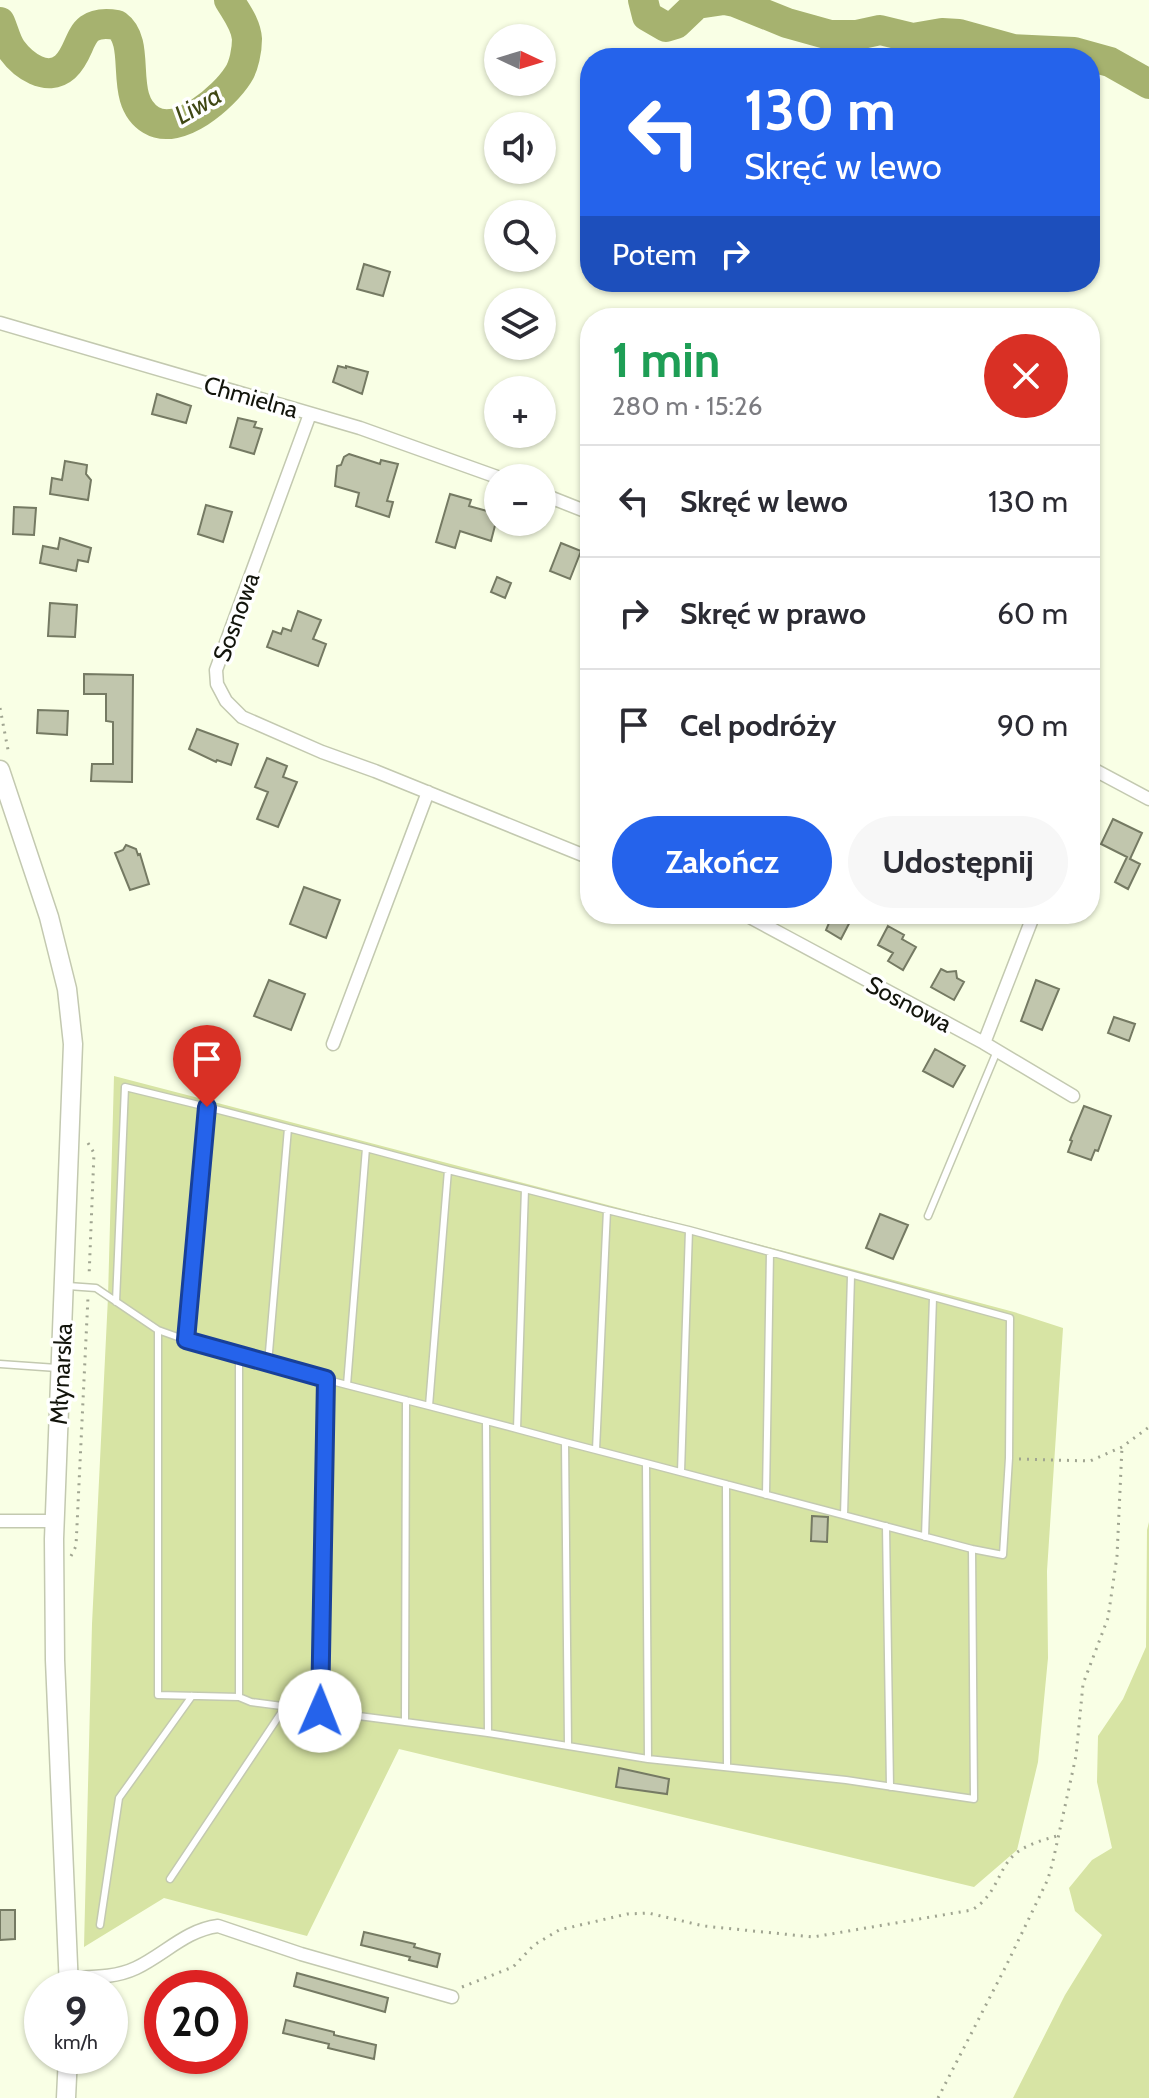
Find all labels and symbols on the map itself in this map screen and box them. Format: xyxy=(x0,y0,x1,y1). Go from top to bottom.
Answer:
north arrow xyxy=(484,24,556,96)
water label: Liwa xyxy=(169,79,227,131)
street label: Chmielna xyxy=(200,370,302,424)
street label: Sosnowa xyxy=(207,568,266,665)
street label: Sosnowa xyxy=(861,969,957,1039)
pin xyxy=(173,1025,241,1107)
street label: Młynarska xyxy=(44,1322,78,1426)
position arrow xyxy=(278,1669,362,1753)
speed limit sign: 20 xyxy=(144,1970,248,2074)

